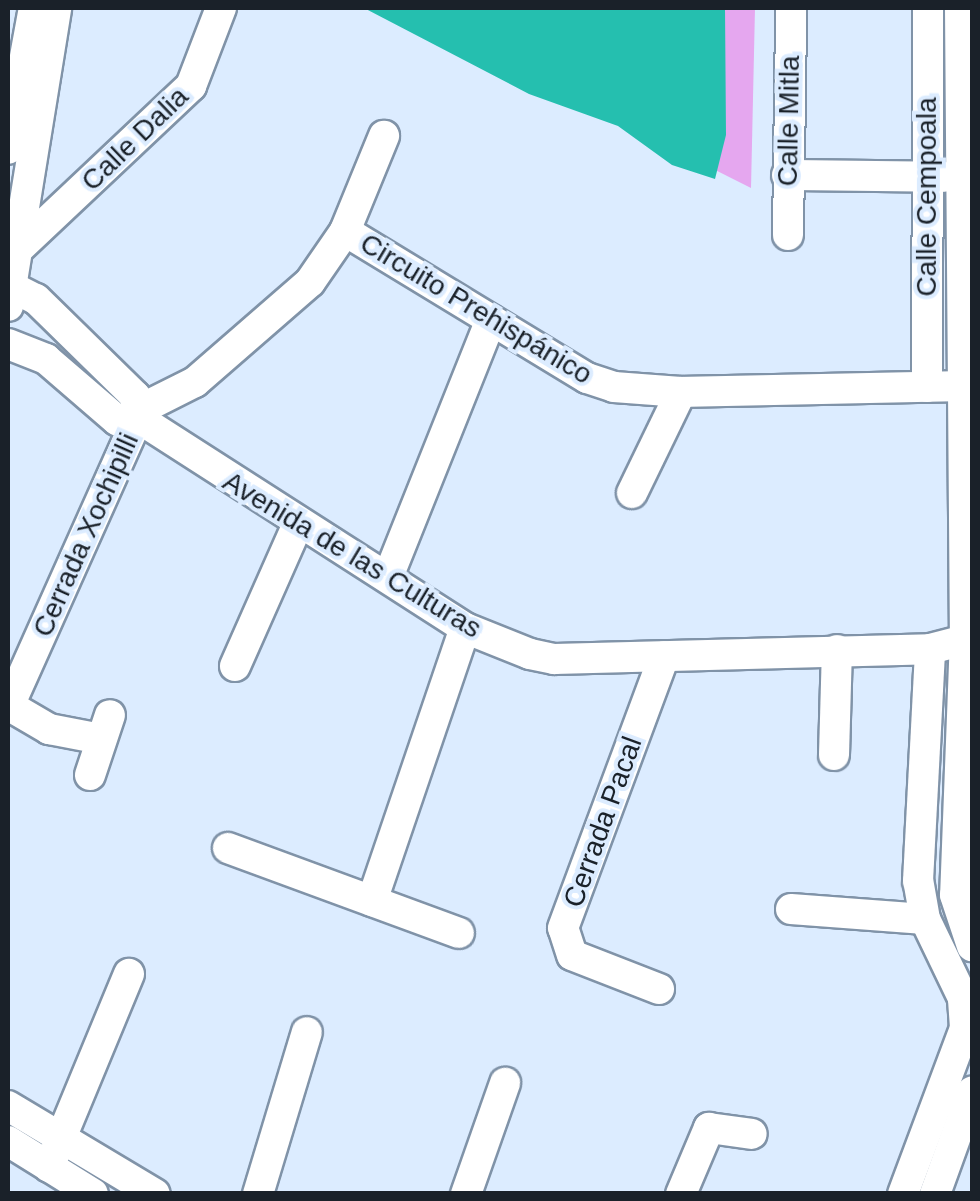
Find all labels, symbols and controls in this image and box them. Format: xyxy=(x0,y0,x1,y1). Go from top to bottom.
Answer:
street label: Calle Mitla xyxy=(771,55,807,187)
street label: Calle Dalia xyxy=(75,80,195,198)
street label: Calle Cempoala xyxy=(910,97,944,297)
street label: Circuito Prehispánico xyxy=(354,226,598,392)
street label: Cerrada Xochipilli xyxy=(26,428,146,642)
street label: Avenida de las Culturas xyxy=(217,465,487,645)
street label: Cerrada Pacal xyxy=(557,732,649,912)

